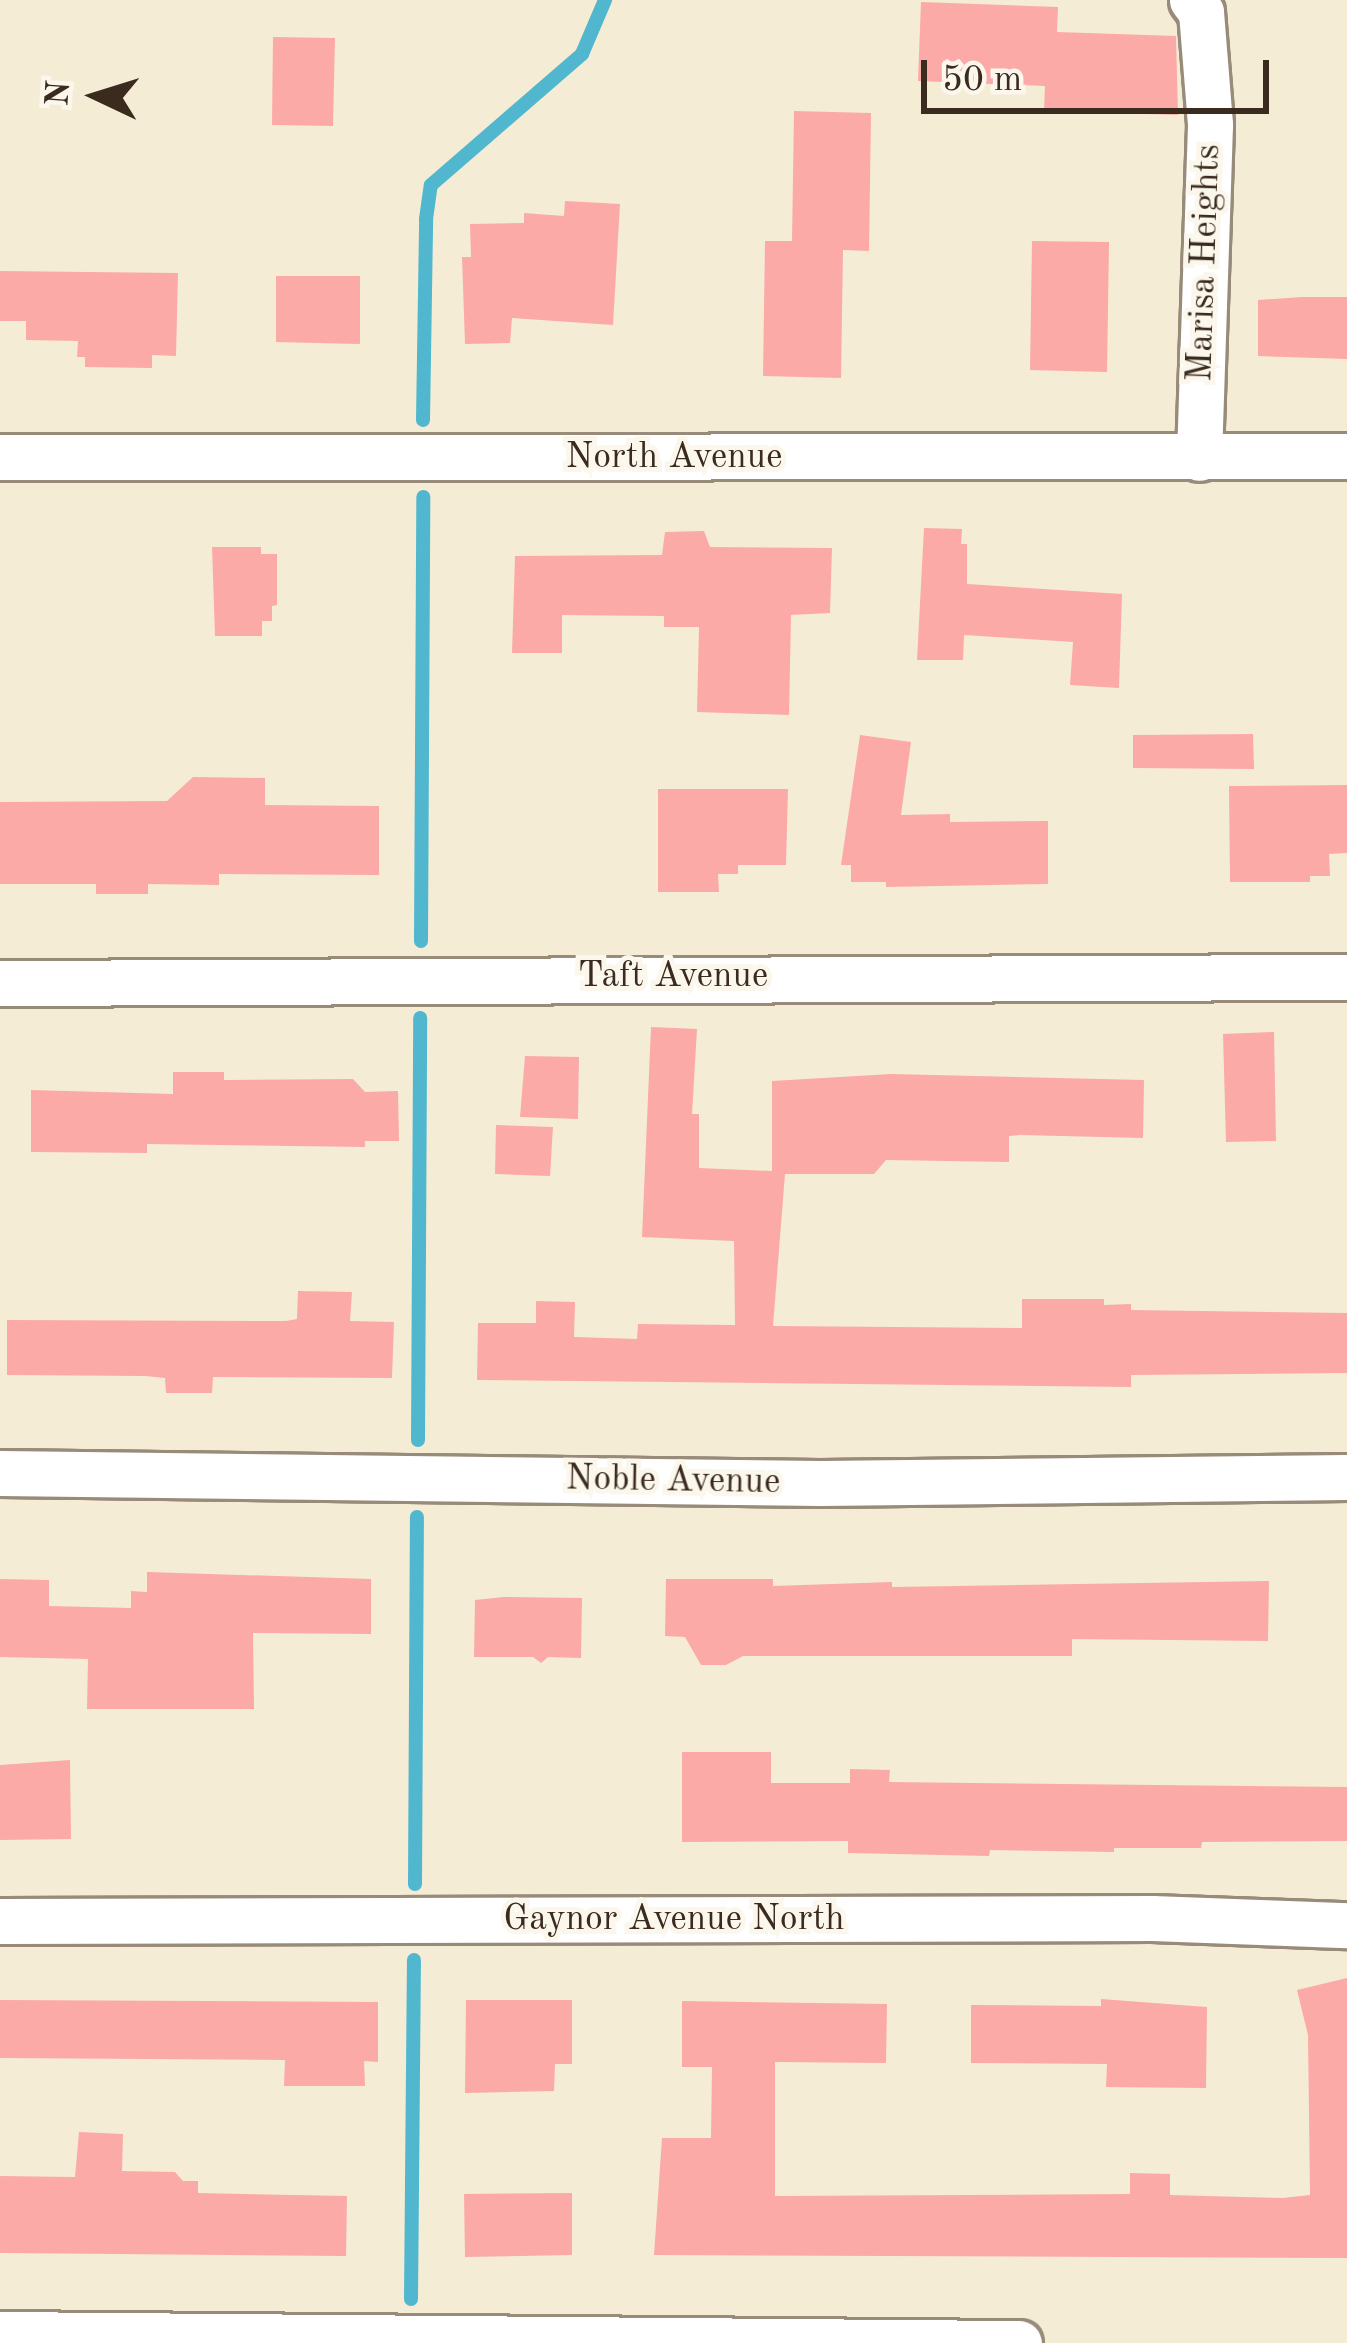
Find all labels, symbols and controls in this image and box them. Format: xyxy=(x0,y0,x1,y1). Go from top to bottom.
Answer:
north arrow xyxy=(36,36,156,156)
scale bar xyxy=(927,36,1275,110)
text: 50 m xyxy=(942,63,1022,99)
text: N xyxy=(42,80,77,107)
street label: Marisa Heights xyxy=(1180,143,1232,383)
street label: North Avenue xyxy=(566,437,782,481)
street label: Taft Avenue xyxy=(578,956,768,1000)
street label: Noble Avenue xyxy=(565,1459,781,1505)
street label: Gaynor Avenue North xyxy=(503,1899,845,1943)

